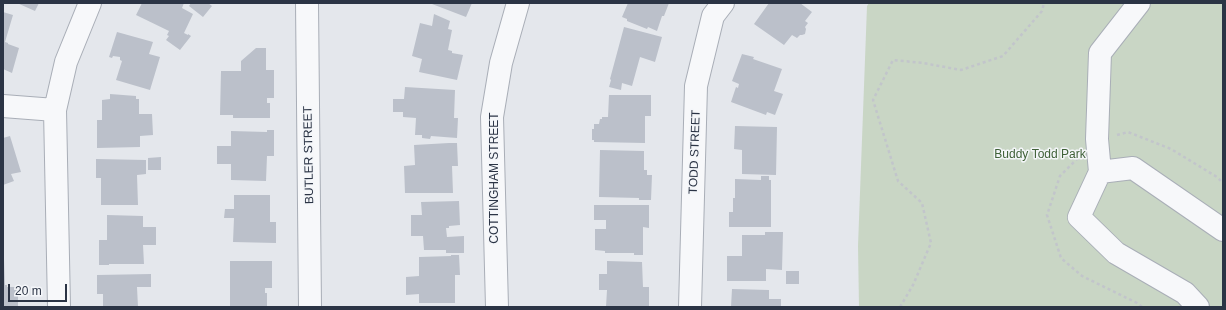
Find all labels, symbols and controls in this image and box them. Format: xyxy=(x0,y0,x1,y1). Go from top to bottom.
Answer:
street label: BUTLER STREET xyxy=(301,106,317,204)
street label: TODD STREET xyxy=(686,110,704,194)
street label: COTTINGHAM STREET xyxy=(488,112,502,244)
park label: Buddy Todd Park xyxy=(994,148,1086,162)
scale bar xyxy=(10,276,69,302)
text: 20 m xyxy=(15,284,42,298)

